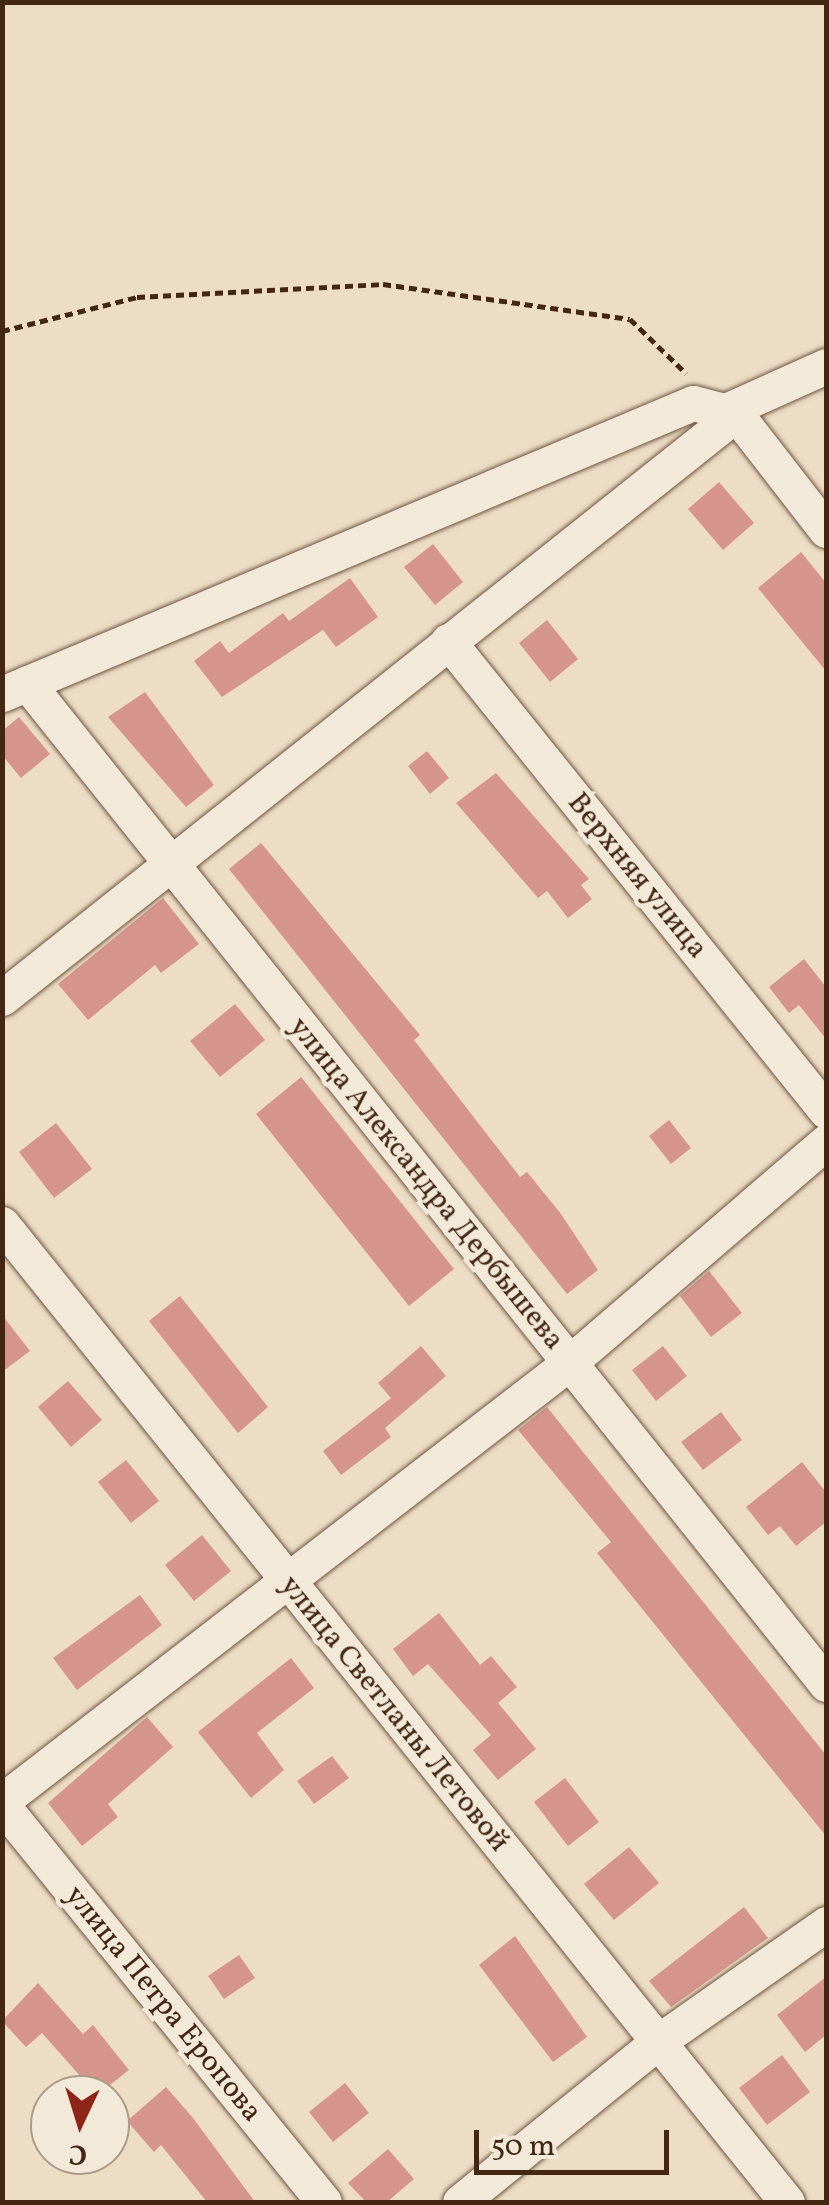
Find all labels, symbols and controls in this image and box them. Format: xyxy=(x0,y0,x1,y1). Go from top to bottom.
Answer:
street label: Верхняя улица xyxy=(559,785,715,967)
street label: улица Александра Дербышева xyxy=(280,1010,572,1358)
street label: улица Светланы Летовой xyxy=(271,1569,517,1859)
street label: улица Петра Еропова xyxy=(57,1879,269,2129)
north arrow xyxy=(30,2075,130,2175)
scale bar xyxy=(479,2110,674,2172)
text: 50 m xyxy=(491,2126,555,2168)
text: С xyxy=(68,2133,88,2174)

